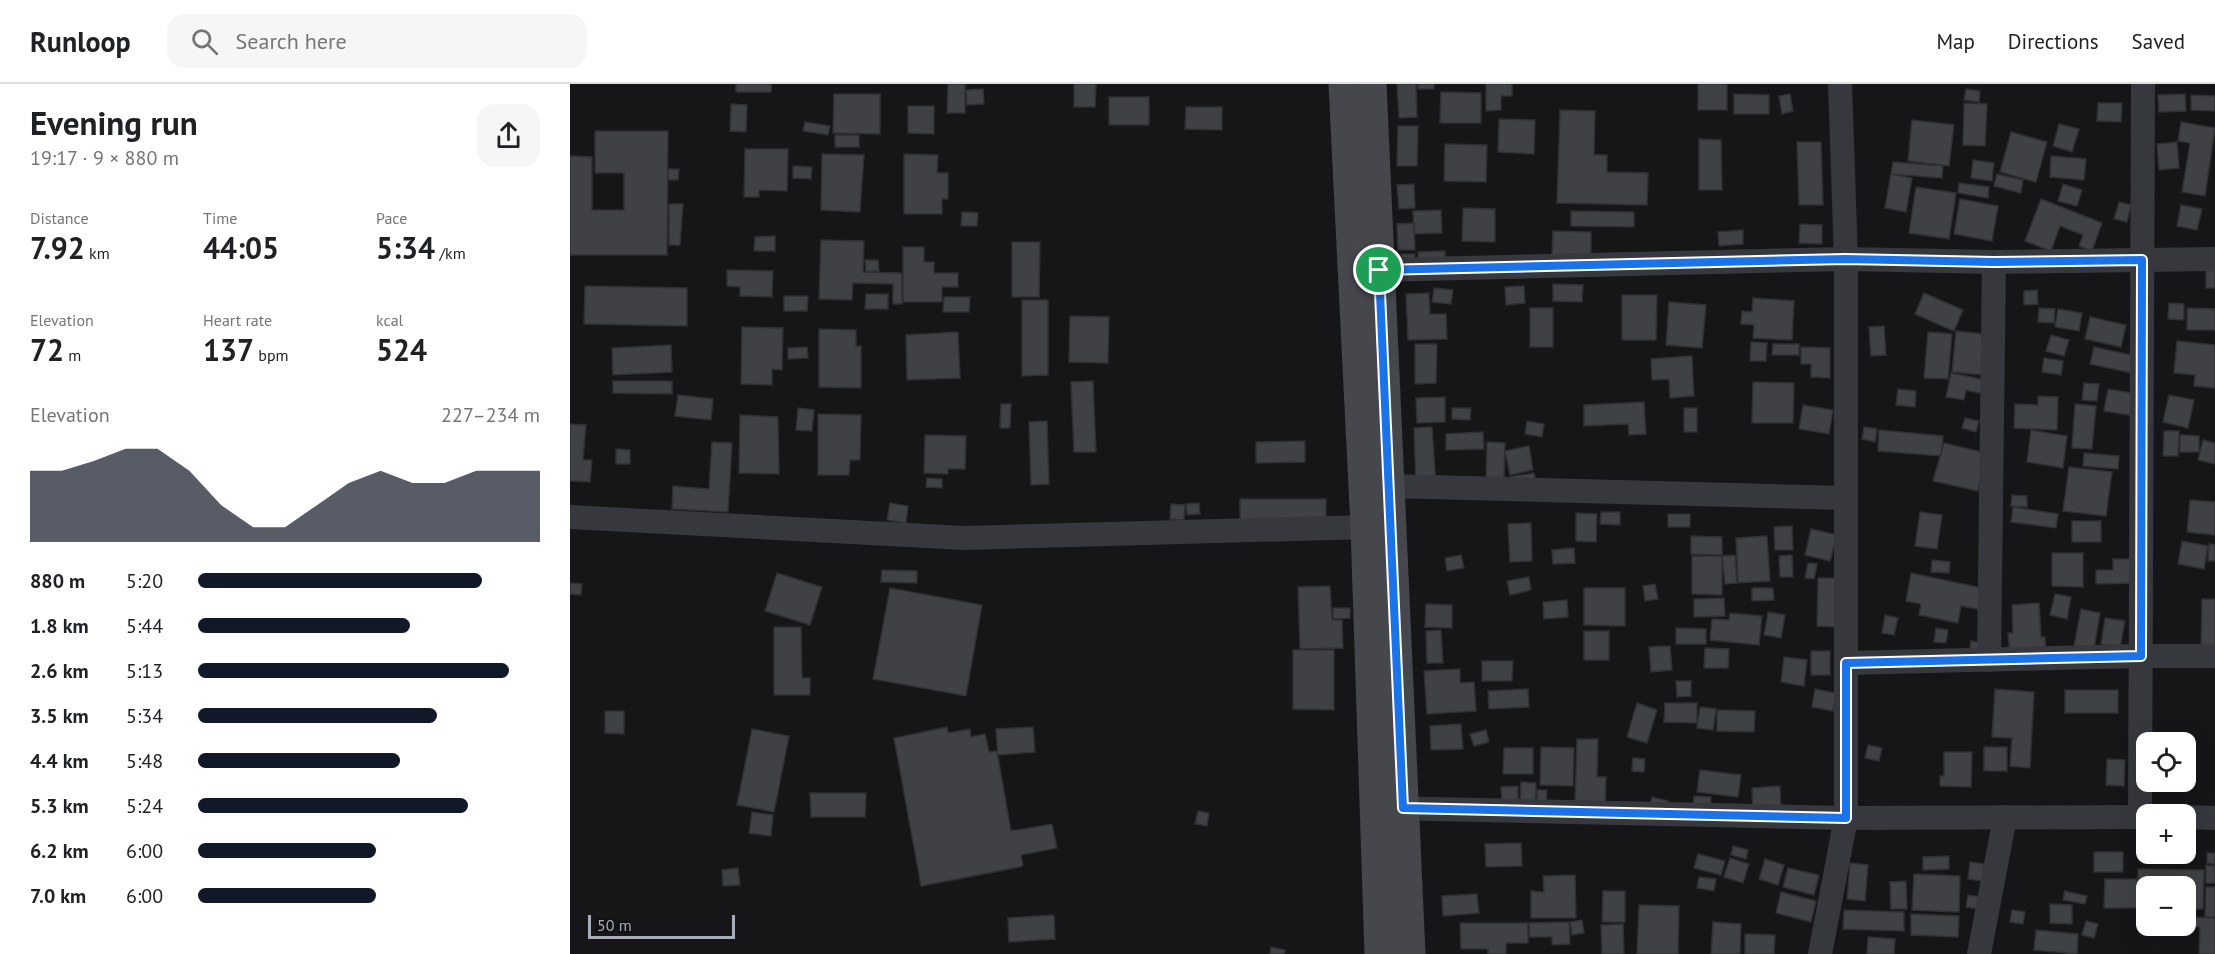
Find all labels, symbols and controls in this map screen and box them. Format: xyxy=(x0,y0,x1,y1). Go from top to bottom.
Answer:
search box xyxy=(167,14,587,68)
text: Runloop xyxy=(30,23,131,60)
icon: search xyxy=(188,25,221,58)
text: Search here xyxy=(236,27,347,55)
text: Map xyxy=(1936,28,1975,55)
text: Directions xyxy=(2008,28,2099,55)
text: Saved xyxy=(2132,28,2185,55)
text: Evening run xyxy=(30,101,198,144)
button: share xyxy=(477,104,540,167)
text: 19:17 · 9 × 880 m xyxy=(30,145,179,171)
text: Distance xyxy=(30,208,89,228)
text: Time xyxy=(203,208,237,228)
text: Pace xyxy=(376,208,407,228)
text: 7.92 xyxy=(30,228,85,267)
text: 44:05 xyxy=(203,228,279,267)
text: 5:34 xyxy=(376,228,435,267)
text: km xyxy=(85,243,110,263)
text: /km xyxy=(435,243,466,263)
pin xyxy=(1353,244,1404,295)
icon: arrive xyxy=(1362,253,1395,286)
text: Elevation xyxy=(30,310,94,330)
text: Heart rate xyxy=(203,310,272,330)
text: kcal xyxy=(376,310,403,330)
text: 72 xyxy=(30,330,64,369)
text: 137 xyxy=(203,330,254,369)
text: 524 xyxy=(376,330,427,369)
text: m xyxy=(64,345,81,365)
text: bpm xyxy=(254,345,289,365)
text: Elevation xyxy=(30,402,110,428)
text: 227–234 m xyxy=(441,402,540,428)
text: 880 m xyxy=(30,568,85,594)
text: 5:20 xyxy=(126,568,163,594)
text: 1.8 km xyxy=(30,613,89,639)
text: 5:44 xyxy=(126,613,163,639)
text: 2.6 km xyxy=(30,658,89,684)
text: 5:13 xyxy=(126,658,163,684)
text: 3.5 km xyxy=(30,703,89,729)
text: 5:34 xyxy=(126,703,163,729)
map controls xyxy=(2136,732,2196,936)
button: locate xyxy=(2136,732,2196,792)
text: 4.4 km xyxy=(30,748,89,774)
text: 5:48 xyxy=(126,748,163,774)
text: 5.3 km xyxy=(30,793,89,819)
text: 5:24 xyxy=(126,793,163,819)
button: + xyxy=(2136,804,2196,864)
text: 6.2 km xyxy=(30,838,89,864)
text: 6:00 xyxy=(126,838,163,864)
button: − xyxy=(2136,876,2196,936)
text: 7.0 km xyxy=(30,883,86,909)
text: 6:00 xyxy=(126,883,163,909)
scale bar xyxy=(588,912,735,940)
text: 50 m xyxy=(597,915,632,935)

